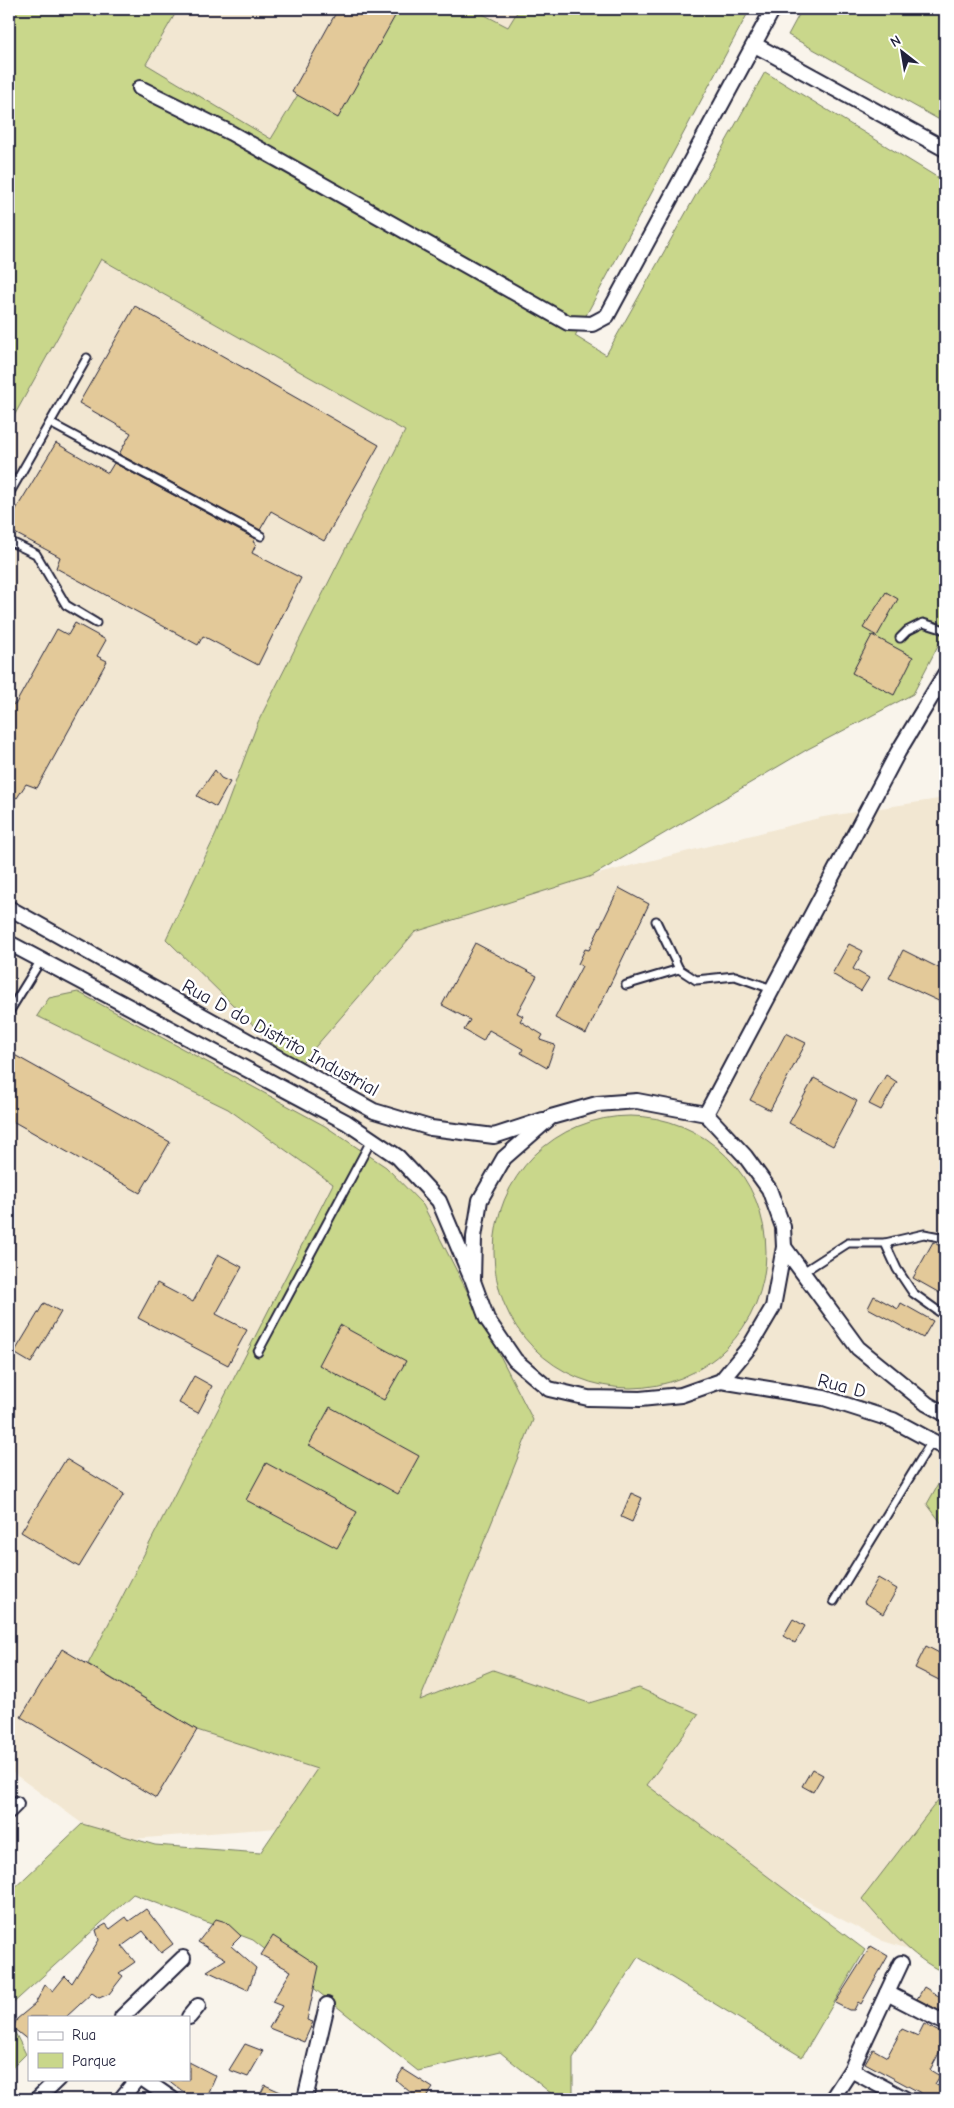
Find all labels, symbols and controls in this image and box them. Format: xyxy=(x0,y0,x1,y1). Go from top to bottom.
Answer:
north arrow xyxy=(876,28,926,78)
text: N xyxy=(887,32,904,51)
street label: Rua D do Distrito Industrial xyxy=(178,975,383,1101)
street label: Rua D xyxy=(815,1369,868,1403)
legend xyxy=(28,2016,190,2080)
text: Rua xyxy=(72,2026,96,2044)
text: Parque xyxy=(72,2052,117,2070)

